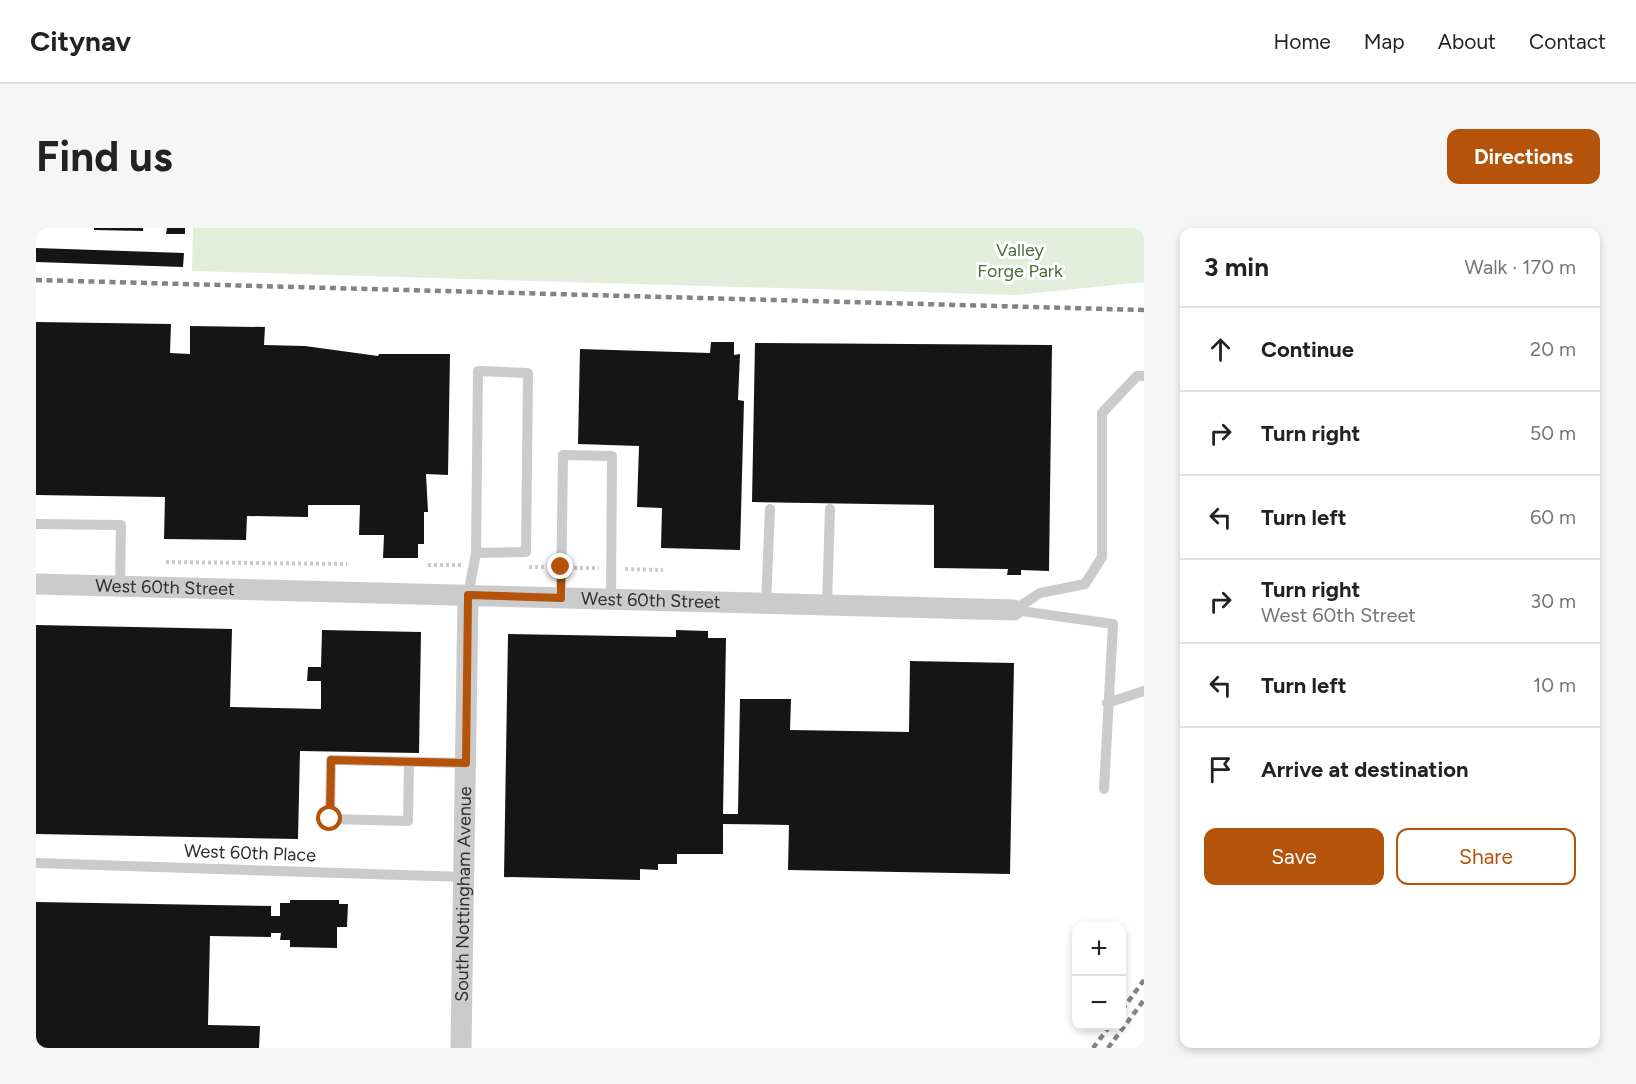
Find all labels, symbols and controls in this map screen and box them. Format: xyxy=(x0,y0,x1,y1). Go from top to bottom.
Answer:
text: Citynav xyxy=(30,24,131,58)
text: Home xyxy=(1274,29,1331,54)
text: Map xyxy=(1364,29,1405,54)
text: About xyxy=(1438,29,1496,54)
text: Contact xyxy=(1529,29,1606,54)
button: Directions xyxy=(1447,129,1600,184)
text: Find us xyxy=(36,131,173,182)
park label: Valley Forge Park xyxy=(977,239,1063,282)
text: 3 min xyxy=(1204,251,1269,283)
text: Walk · 170 m xyxy=(1465,255,1576,279)
icon: ahead xyxy=(1204,333,1237,366)
text: Continue xyxy=(1261,336,1354,363)
text: 20 m xyxy=(1530,337,1576,361)
icon: right xyxy=(1204,417,1237,450)
text: Turn right xyxy=(1261,420,1360,447)
text: 50 m xyxy=(1530,421,1576,445)
icon: left xyxy=(1204,501,1237,534)
text: Turn left xyxy=(1261,504,1347,531)
text: 60 m xyxy=(1530,505,1576,529)
route end xyxy=(547,553,573,579)
street label: West 60th Street xyxy=(95,575,235,600)
text: Turn right xyxy=(1261,576,1360,603)
icon: right xyxy=(1204,585,1237,618)
street label: West 60th Street xyxy=(581,587,721,613)
text: 30 m xyxy=(1530,589,1576,613)
text: West 60th Street xyxy=(1261,603,1416,627)
icon: left xyxy=(1204,669,1237,702)
text: Turn left xyxy=(1261,672,1347,699)
text: 10 m xyxy=(1533,673,1576,697)
icon: arrive xyxy=(1204,753,1237,786)
text: Arrive at destination xyxy=(1261,756,1469,783)
street label: South Nottingham Avenue xyxy=(451,786,476,1002)
route start xyxy=(316,805,342,831)
button: Save xyxy=(1204,828,1384,885)
button: Share xyxy=(1396,828,1576,885)
street label: West 60th Place xyxy=(184,840,317,866)
map controls xyxy=(1072,922,1126,1030)
button: + xyxy=(1072,922,1126,976)
button: − xyxy=(1072,976,1126,1030)

